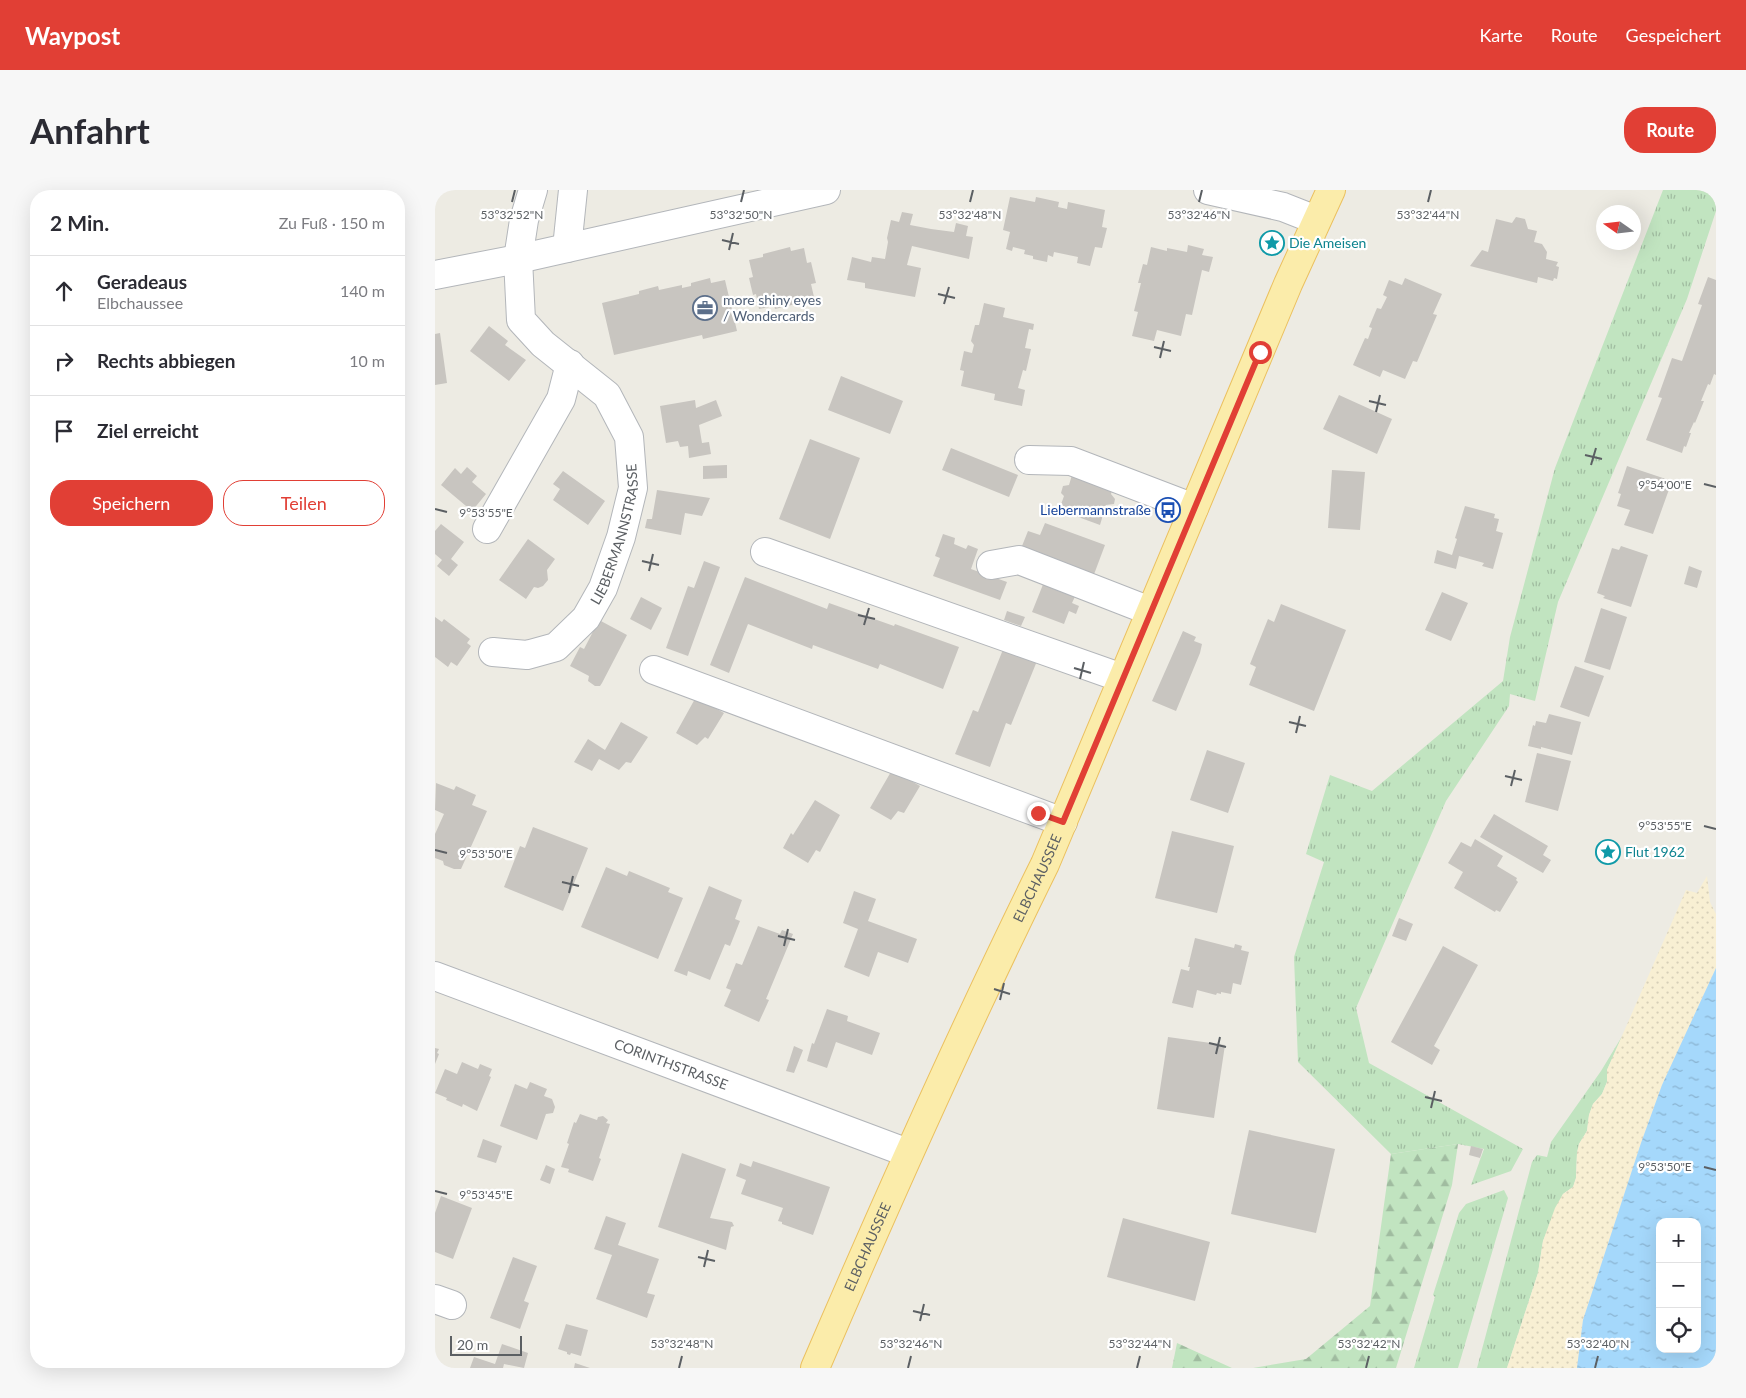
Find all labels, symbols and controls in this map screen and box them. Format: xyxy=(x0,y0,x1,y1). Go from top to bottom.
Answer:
text: Waypost xyxy=(25,21,120,50)
text: Karte xyxy=(1479,24,1523,46)
text: Route xyxy=(1551,24,1598,46)
text: Gespeichert xyxy=(1626,24,1721,46)
button: Route xyxy=(1624,107,1716,153)
text: Anfahrt xyxy=(30,109,150,151)
north arrow xyxy=(1596,205,1641,250)
text: 53°32'52"N xyxy=(481,207,543,222)
text: 53°32'50"N xyxy=(710,207,772,222)
text: 53°32'48"N xyxy=(939,207,1001,222)
text: 53°32'46"N xyxy=(1168,207,1230,222)
text: 53°32'44"N xyxy=(1397,207,1459,222)
text: 2 Min. xyxy=(50,210,109,235)
text: Zu Fuß · 150 m xyxy=(279,213,385,232)
place icon: Die Ameisen xyxy=(1259,230,1285,256)
place label: Die Ameisen xyxy=(1289,234,1366,251)
text: Geradeaus xyxy=(97,270,187,293)
icon: ahead xyxy=(50,277,78,305)
text: 140 m xyxy=(340,281,385,300)
place label: more shiny eyes / Wondercards xyxy=(723,291,821,324)
text: Elbchaussee xyxy=(97,293,183,312)
office icon: more shiny eyes / Wondercards xyxy=(692,295,718,321)
route start xyxy=(1249,341,1272,364)
icon: right xyxy=(50,347,78,375)
text: Rechts abbiegen xyxy=(97,349,235,372)
text: 10 m xyxy=(349,351,385,370)
icon: arrive xyxy=(50,417,78,445)
text: Ziel erreicht xyxy=(97,419,199,442)
street label: LIEBERMANNSTRASSE xyxy=(586,463,641,607)
text: 9°54'00"E xyxy=(1638,477,1692,492)
button: Speichern xyxy=(50,480,213,526)
button: Teilen xyxy=(223,480,385,526)
bus stop icon: Liebermannstraße xyxy=(1155,497,1181,523)
place label: Liebermannstraße xyxy=(1040,501,1151,518)
text: 9°53'55"E xyxy=(459,505,513,520)
route end xyxy=(1027,802,1050,825)
text: 9°53'55"E xyxy=(1638,818,1692,833)
street label: ELBCHAUSSEE xyxy=(1009,831,1065,925)
place icon: Flut 1962 xyxy=(1595,839,1621,865)
place label: Flut 1962 xyxy=(1625,843,1685,860)
text: 9°53'50"E xyxy=(459,846,513,861)
street label: CORINTHSTRASSE xyxy=(612,1035,730,1093)
text: 9°53'50"E xyxy=(1638,1159,1692,1174)
text: 9°53'45"E xyxy=(459,1187,513,1202)
street label: ELBCHAUSSEE xyxy=(840,1200,894,1294)
map controls xyxy=(1656,1218,1701,1353)
button: + xyxy=(1656,1218,1701,1263)
button: − xyxy=(1656,1263,1701,1308)
button: locate xyxy=(1656,1308,1701,1353)
scale bar xyxy=(450,1333,523,1356)
text: 20 m xyxy=(457,1336,488,1353)
text: 53°32'48"N xyxy=(651,1336,713,1351)
text: 53°32'46"N xyxy=(880,1336,942,1351)
text: 53°32'44"N xyxy=(1109,1336,1171,1351)
text: 53°32'42"N xyxy=(1338,1336,1400,1351)
text: 53°32'40"N xyxy=(1567,1336,1629,1351)

